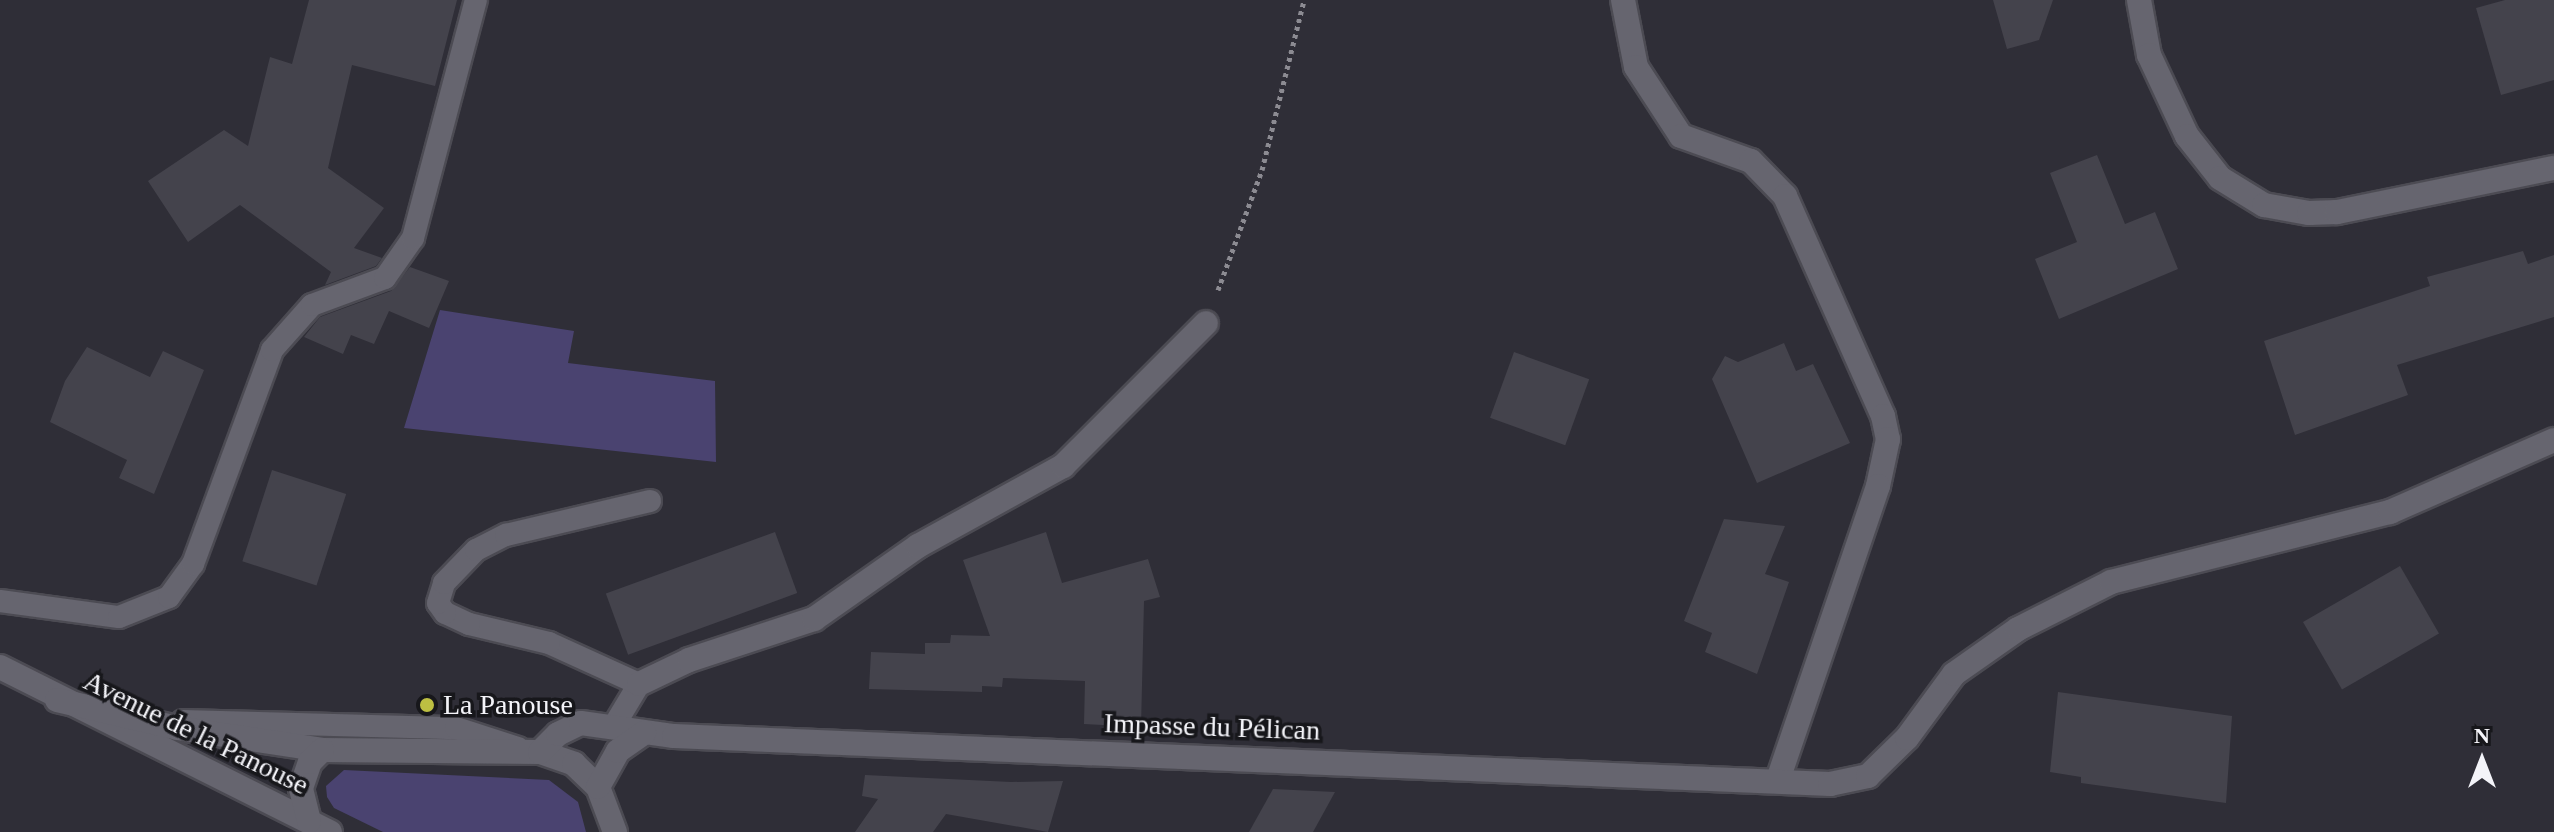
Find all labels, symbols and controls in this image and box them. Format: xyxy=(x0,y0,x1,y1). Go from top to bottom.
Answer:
street label: Avenue de la Panouse xyxy=(78,664,314,802)
place label: La Panouse xyxy=(443,688,573,722)
marker: La Panouse xyxy=(418,696,436,714)
street label: Impasse du Pélican xyxy=(1103,706,1321,748)
north arrow xyxy=(2442,720,2522,800)
text: N xyxy=(2474,723,2490,748)

